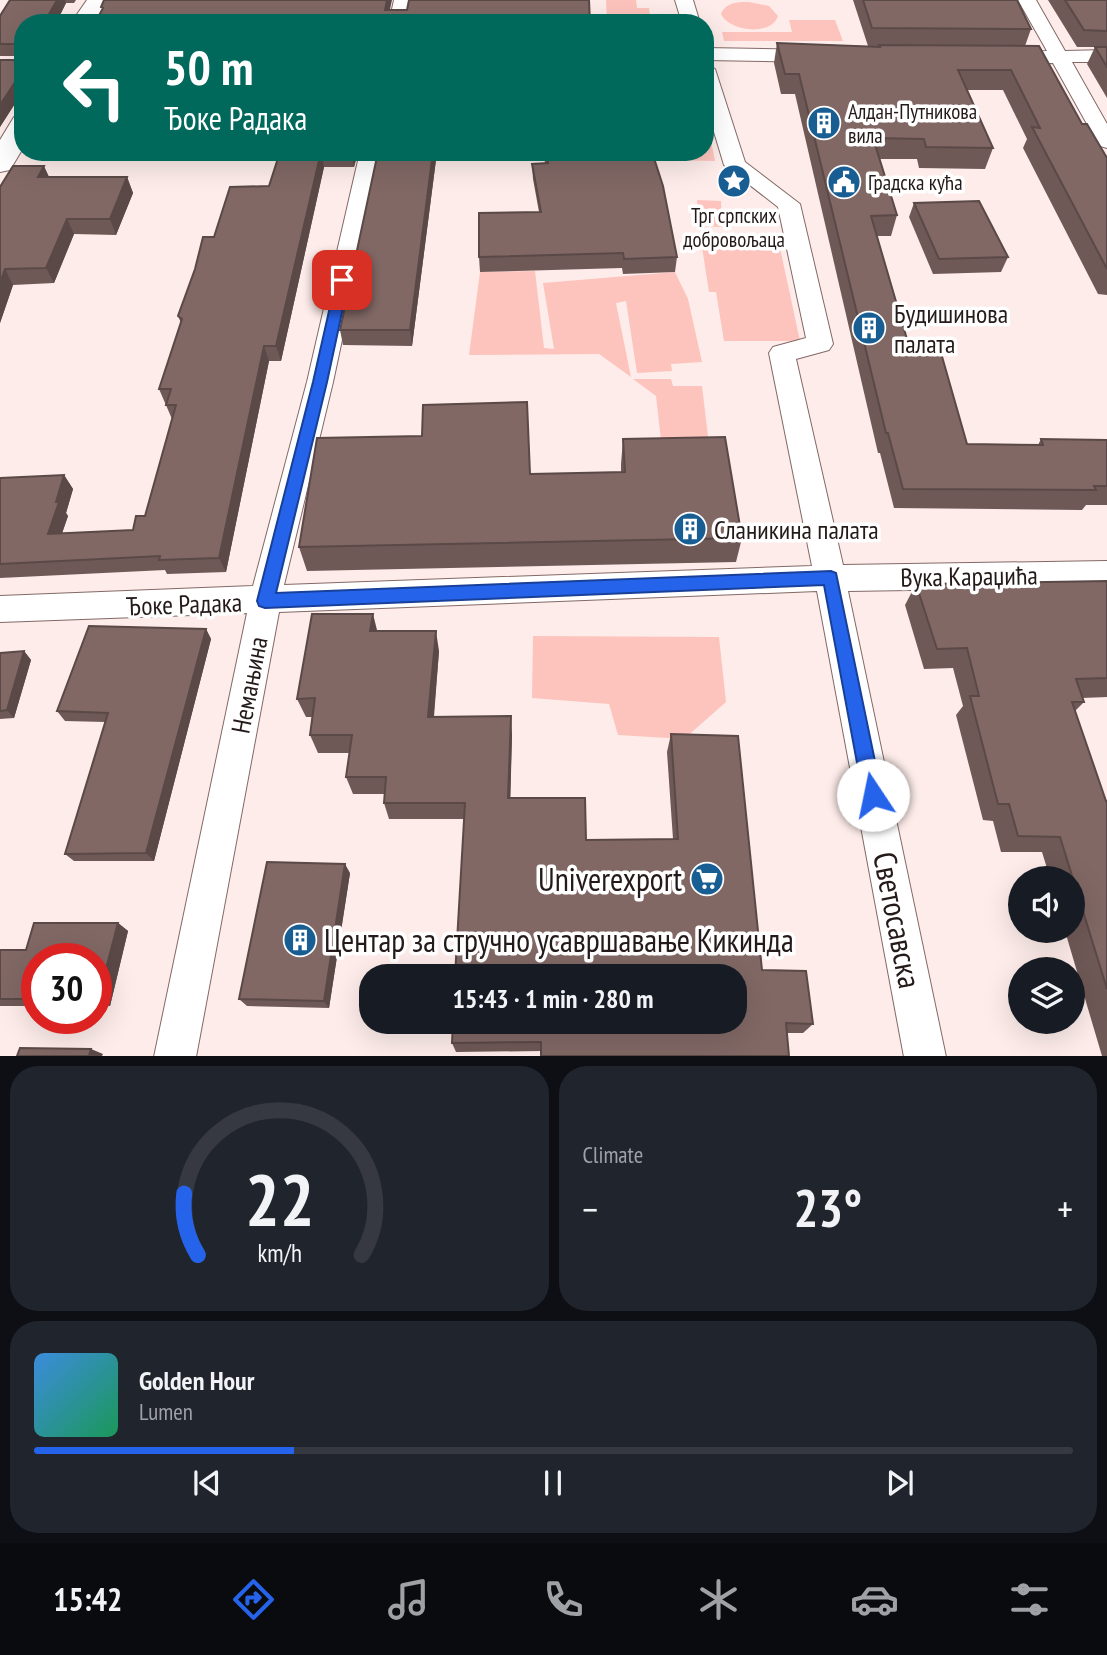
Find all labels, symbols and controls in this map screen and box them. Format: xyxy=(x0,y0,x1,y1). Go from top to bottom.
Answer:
text: 50 m xyxy=(164,35,253,99)
icon: left xyxy=(49,42,140,133)
text: Ђоке Радака xyxy=(164,97,307,139)
place label: Алдан-Путникова вила xyxy=(848,98,977,149)
building icon: Алдан-Путникова вила xyxy=(805,104,843,142)
place icon: Трг српских добровољаца xyxy=(715,162,753,200)
public building icon: Градска кућа xyxy=(825,163,863,201)
place label: Градска кућа xyxy=(868,169,963,196)
place label: Трг српских добровољаца xyxy=(683,202,785,253)
pin xyxy=(312,250,372,310)
icon: arrive xyxy=(323,261,361,299)
place label: Будишинова палата xyxy=(894,297,1008,360)
building icon: Будишинова палата xyxy=(850,309,888,347)
building icon: Сланикина палата xyxy=(671,510,709,548)
place label: Сланикина палата xyxy=(714,513,879,546)
street label: Вука Караџића xyxy=(900,558,1038,594)
street label: Ђоке Радака xyxy=(125,585,243,623)
street label: Немањина xyxy=(223,634,275,736)
position arrow xyxy=(836,758,910,832)
street label: Светосавска xyxy=(864,848,932,992)
place label: Univerexport xyxy=(538,858,682,900)
supermarket icon: Univerexport xyxy=(688,860,726,898)
map controls xyxy=(1008,866,1085,1034)
button: sound xyxy=(1008,866,1085,943)
place label: Центар за стручно усавршавање Кикинда xyxy=(324,919,794,961)
building icon: Центар за стручно усавршавање Кикинда xyxy=(281,921,319,959)
speed limit sign: 30 xyxy=(21,943,112,1034)
button: layers xyxy=(1008,957,1085,1034)
text: 15:43 · 1 min · 280 m xyxy=(453,982,653,1015)
text: Climate xyxy=(583,1140,643,1169)
text: 22 xyxy=(244,1151,314,1245)
text: 23° xyxy=(793,1174,862,1241)
text: − xyxy=(583,1184,598,1233)
text: + xyxy=(1057,1184,1073,1233)
text: km/h xyxy=(257,1236,301,1268)
text: Golden Hour xyxy=(139,1364,254,1397)
text: Lumen xyxy=(139,1397,193,1426)
icon: previous xyxy=(188,1464,226,1502)
icon: pause xyxy=(534,1464,572,1502)
icon: next xyxy=(881,1464,919,1502)
icon: directions xyxy=(229,1575,278,1624)
icon: music xyxy=(384,1575,433,1624)
icon: phone xyxy=(539,1575,588,1624)
icon: climate xyxy=(694,1575,743,1624)
icon: car xyxy=(850,1575,899,1624)
icon: filters xyxy=(1005,1575,1054,1624)
text: 15:42 xyxy=(53,1578,122,1620)

